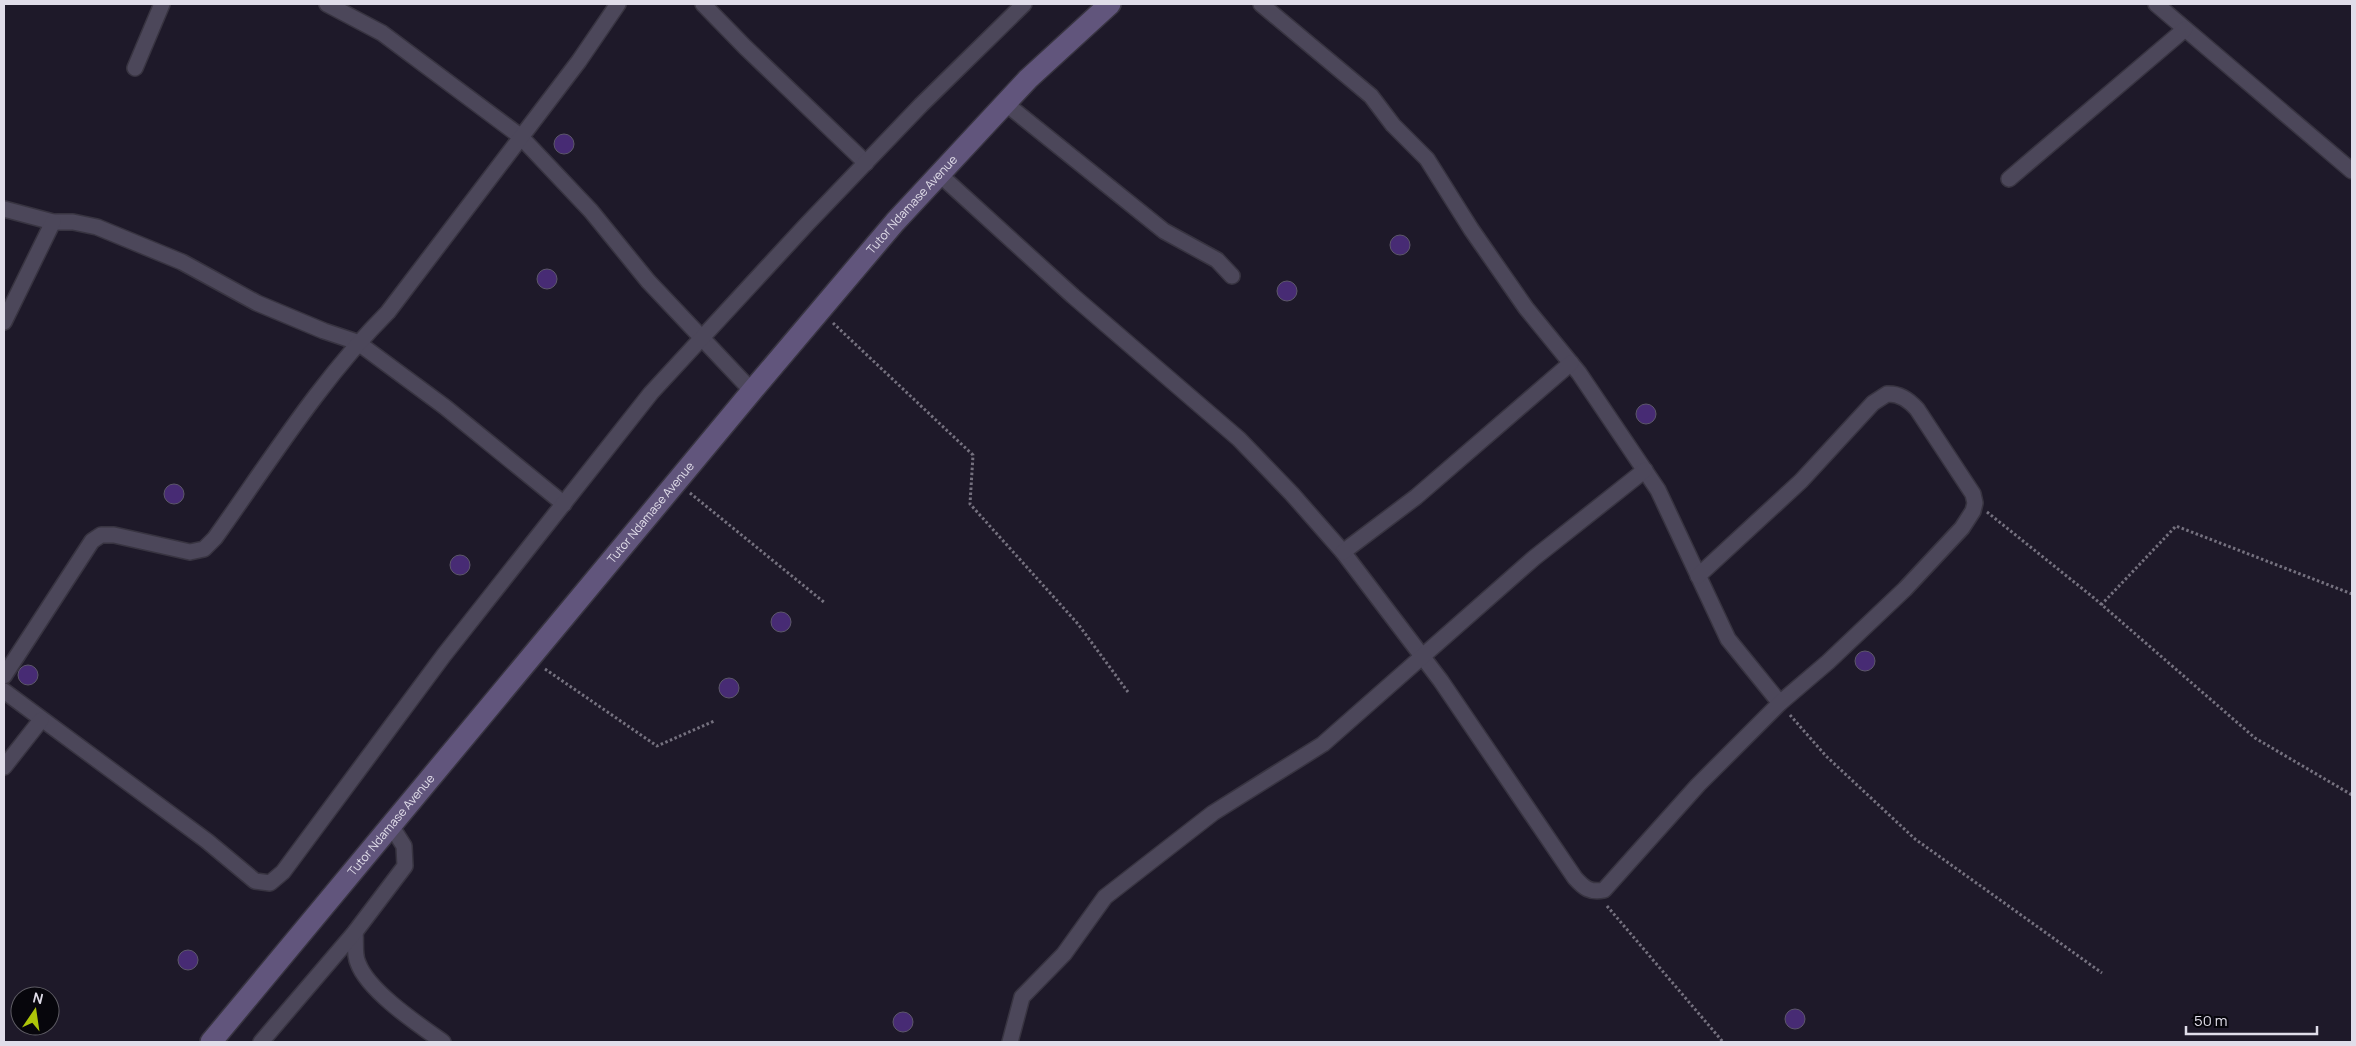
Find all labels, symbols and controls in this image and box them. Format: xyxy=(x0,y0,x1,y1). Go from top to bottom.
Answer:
street label: Tutor Ndamase Avenue xyxy=(862,151,961,258)
street label: Tutor Ndamase Avenue xyxy=(603,458,698,567)
street label: Tutor Ndamase Avenue xyxy=(343,770,438,879)
north arrow xyxy=(10,986,60,1036)
text: N xyxy=(31,987,45,1008)
scale bar xyxy=(2186,1004,2317,1036)
text: 50 m xyxy=(2194,1010,2228,1031)

